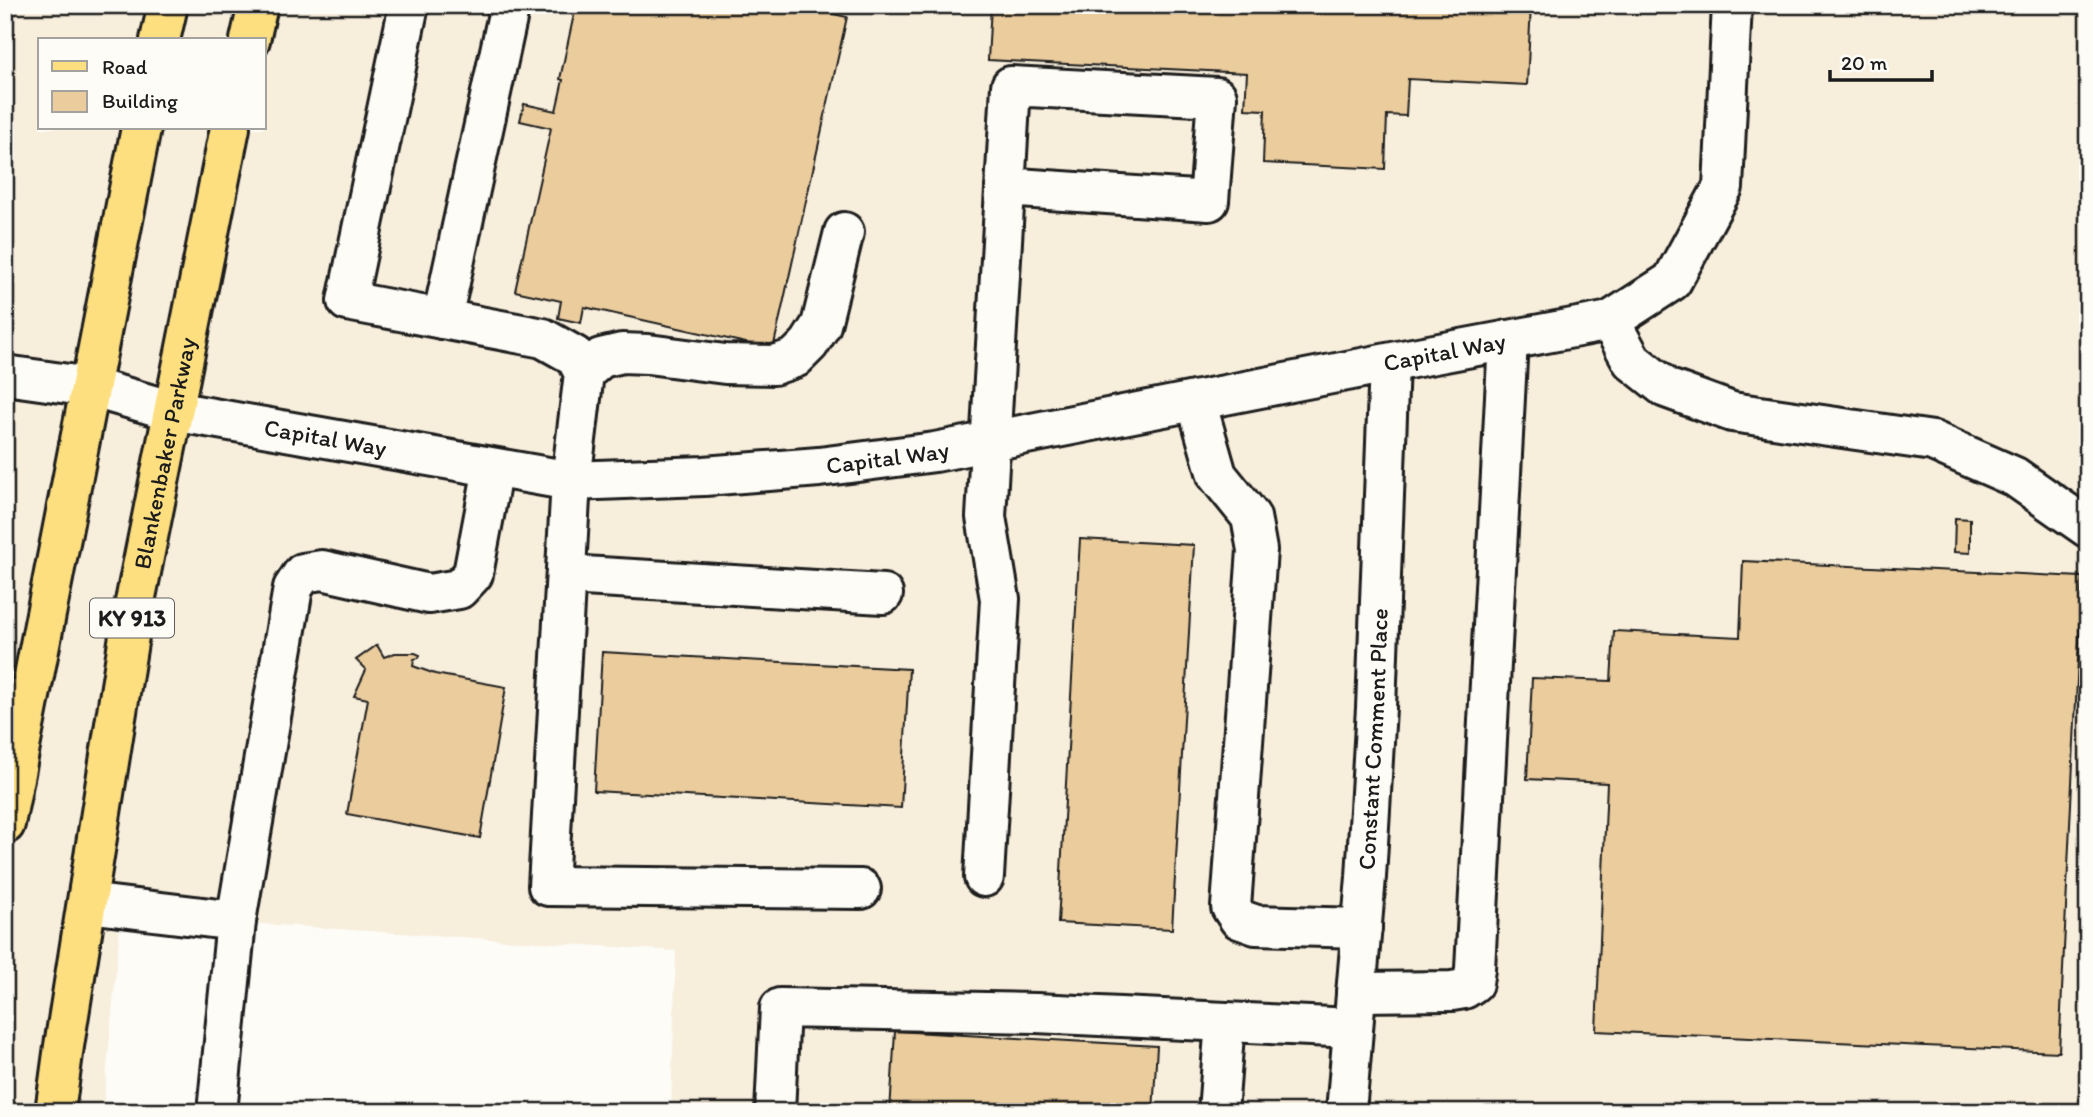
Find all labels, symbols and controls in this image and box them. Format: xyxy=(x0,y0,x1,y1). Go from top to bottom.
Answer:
legend xyxy=(38,38,266,130)
scale bar xyxy=(1830,38,1932,82)
text: 20 m xyxy=(1841,50,1888,75)
text: Road xyxy=(102,54,148,79)
text: Building xyxy=(102,88,178,113)
street label: Capital Way xyxy=(1381,326,1508,377)
street label: Blankenbaker Parkway xyxy=(127,335,202,572)
street label: Capital Way xyxy=(262,412,389,462)
street label: Capital Way xyxy=(824,435,952,480)
road number: KY 913 xyxy=(90,598,174,638)
street label: Constant Comment Place xyxy=(1351,607,1394,871)

